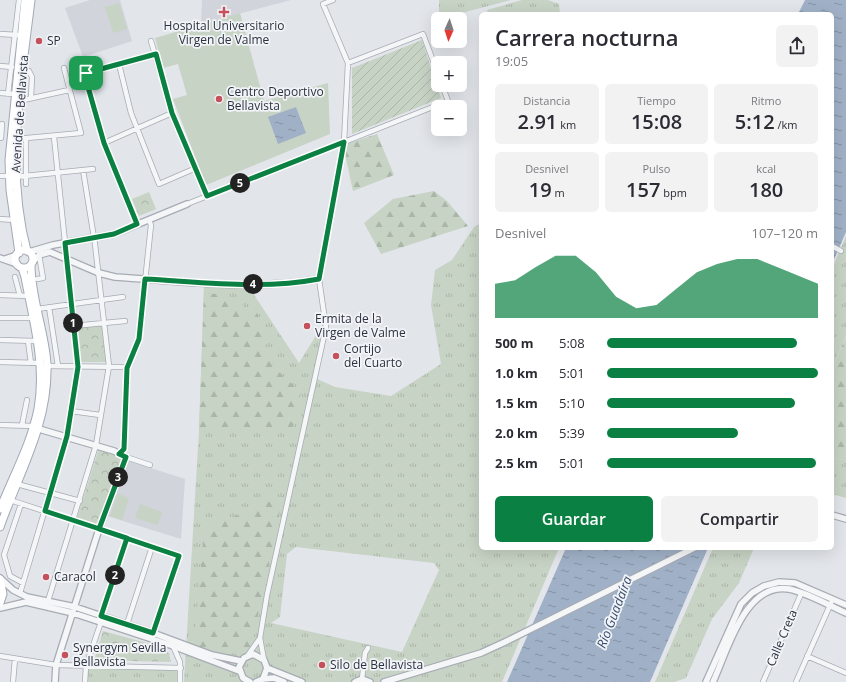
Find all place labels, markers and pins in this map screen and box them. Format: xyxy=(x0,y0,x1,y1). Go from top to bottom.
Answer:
marker: Hospital Universitario Virgen de Valme xyxy=(218,6,230,18)
place label: Hospital Universitario Virgen de Valme xyxy=(164,17,284,48)
place label: SP xyxy=(47,32,61,49)
marker: SP xyxy=(34,36,44,46)
pin xyxy=(69,56,103,90)
place label: Centro Deportivo Bellavista xyxy=(227,83,324,114)
marker: Centro Deportivo Bellavista xyxy=(214,94,224,104)
pin: 5 xyxy=(230,173,250,193)
pin: 4 xyxy=(243,274,263,294)
place label: Ermita de la Virgen de Valme xyxy=(315,310,406,341)
pin: 1 xyxy=(63,313,83,333)
marker: Ermita de la Virgen de Valme xyxy=(302,321,312,331)
place label: Cortijo del Cuarto xyxy=(344,340,402,371)
marker: Cortijo del Cuarto xyxy=(331,351,341,361)
pin: 3 xyxy=(108,467,128,487)
pin: 2 xyxy=(105,565,125,585)
place label: Caracol xyxy=(54,568,96,585)
marker: Caracol xyxy=(41,572,51,582)
place label: Synergym Sevilla Bellavista xyxy=(73,639,166,670)
marker: Synergym Sevilla Bellavista xyxy=(60,650,70,660)
place label: Silo de Bellavista xyxy=(330,656,423,673)
marker: Silo de Bellavista xyxy=(317,660,327,670)

